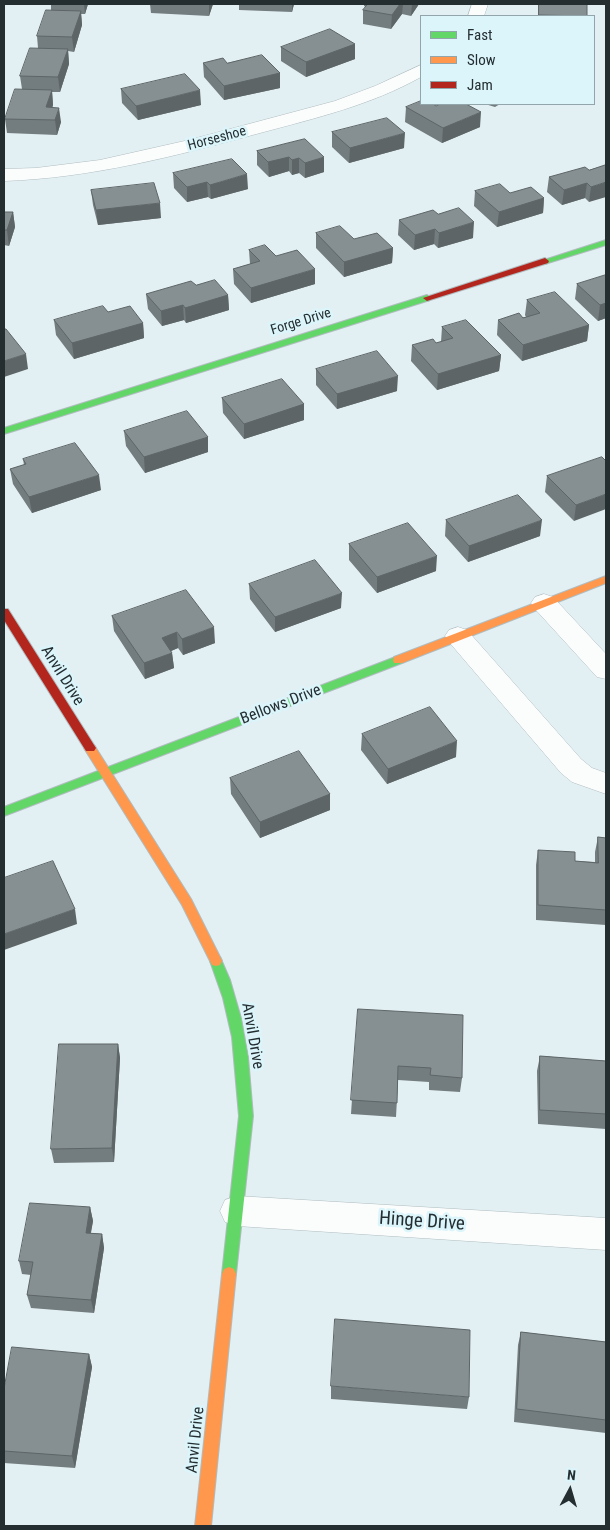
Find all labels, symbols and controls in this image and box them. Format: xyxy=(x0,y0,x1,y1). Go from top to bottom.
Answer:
legend xyxy=(420,15,595,105)
text: Fast xyxy=(467,26,492,44)
text: Slow xyxy=(467,51,496,69)
text: Jam xyxy=(467,76,493,94)
street label: Horseshoe xyxy=(186,123,248,155)
street label: Forge Drive xyxy=(269,305,333,339)
street label: Anvil Drive xyxy=(36,643,88,709)
street label: Bellows Drive xyxy=(238,681,324,729)
street label: Anvil Drive xyxy=(237,1001,267,1071)
street label: Hinge Drive xyxy=(378,1208,466,1236)
street label: Anvil Drive xyxy=(183,1406,209,1474)
north arrow xyxy=(545,1465,595,1515)
text: N xyxy=(566,1467,577,1483)

